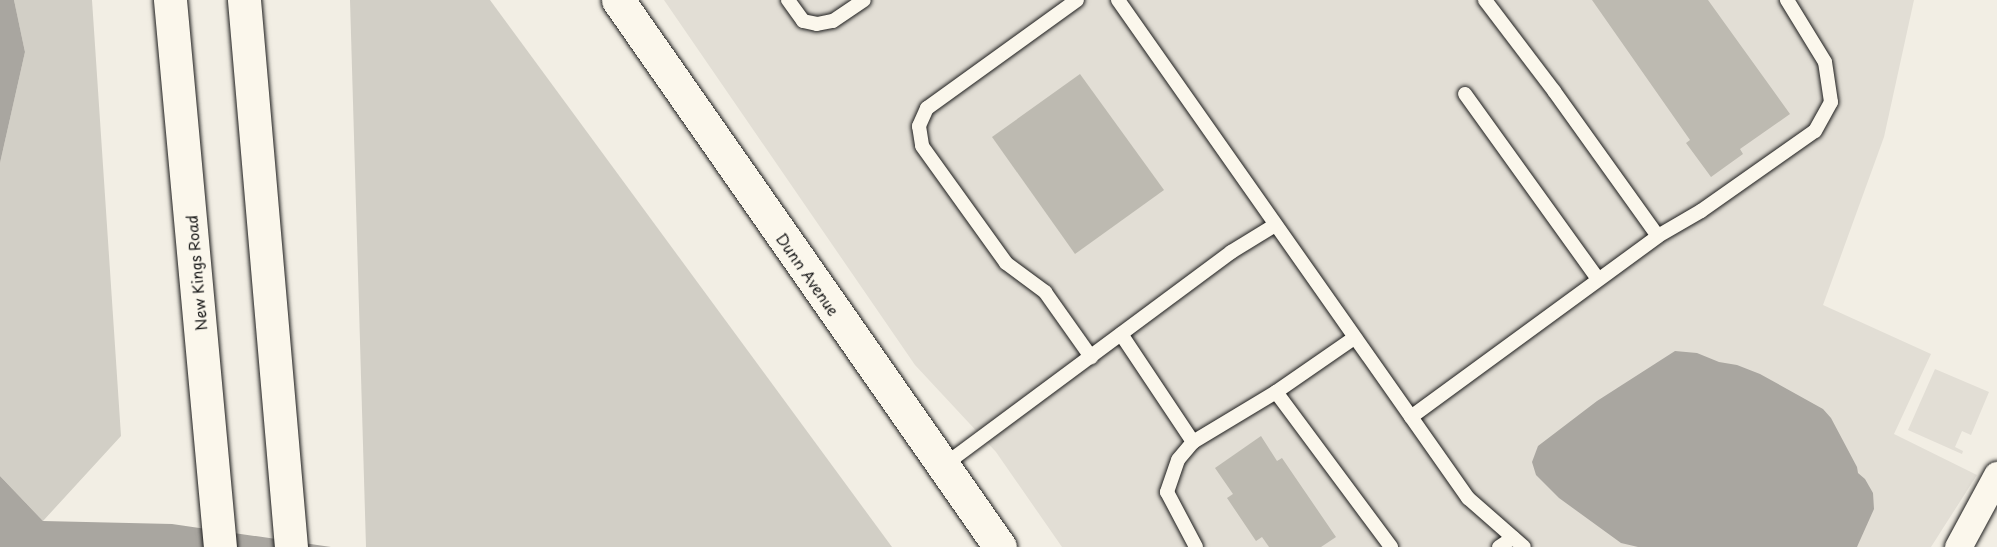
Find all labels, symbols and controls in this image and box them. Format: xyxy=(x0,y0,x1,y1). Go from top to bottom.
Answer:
street label: New Kings Road xyxy=(182,215,210,331)
street label: Dunn Avenue xyxy=(773,230,843,318)

